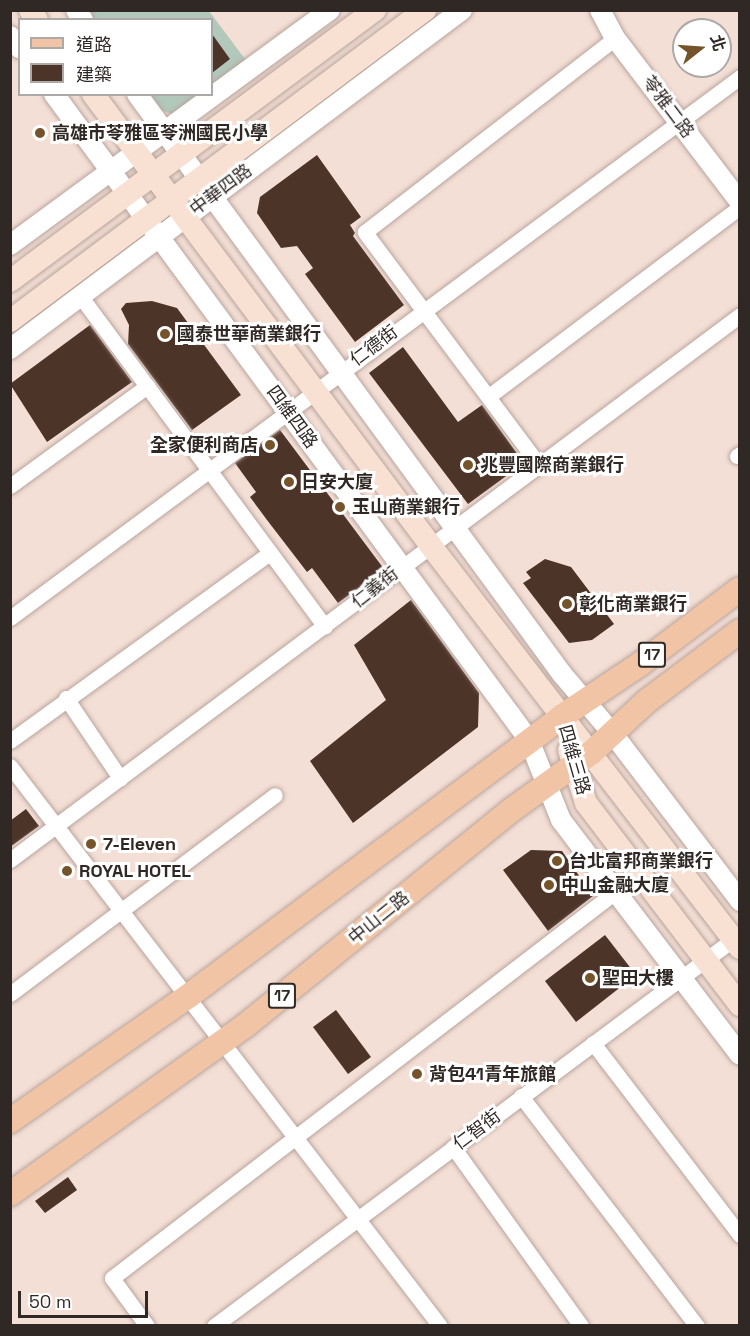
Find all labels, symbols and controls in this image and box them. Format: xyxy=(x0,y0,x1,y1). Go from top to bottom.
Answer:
legend xyxy=(18,18,213,96)
north arrow xyxy=(672,18,732,78)
text: 北 xyxy=(705,32,730,54)
text: 道路 xyxy=(76,33,112,56)
text: 建築 xyxy=(76,63,112,86)
street label: 苓雅二路 xyxy=(638,72,698,142)
place label: 高雄市苓雅區苓洲國民小學 xyxy=(52,122,268,144)
marker: 高雄市苓雅區苓洲國民小學 xyxy=(33,126,47,140)
street label: 中華四路 xyxy=(186,160,256,220)
street label: 仁德街 xyxy=(346,321,402,371)
place label: 國泰世華商業銀行 xyxy=(177,323,321,345)
marker: 國泰世華商業銀行 xyxy=(158,327,172,341)
street label: 四維四路 xyxy=(262,382,322,452)
place label: 全家便利商店 xyxy=(150,434,258,456)
marker: 全家便利商店 xyxy=(263,438,277,452)
place label: 兆豐國際商業銀行 xyxy=(480,454,624,476)
marker: 兆豐國際商業銀行 xyxy=(461,458,475,472)
place label: 日安大廈 xyxy=(301,471,373,493)
marker: 日安大廈 xyxy=(282,475,296,489)
place label: 玉山商業銀行 xyxy=(352,496,460,518)
marker: 玉山商業銀行 xyxy=(333,500,347,514)
street label: 仁義街 xyxy=(347,563,403,613)
place label: 彰化商業銀行 xyxy=(579,593,687,615)
marker: 彰化商業銀行 xyxy=(560,597,574,611)
road number: 17 xyxy=(637,642,667,668)
street label: 四維三路 xyxy=(554,722,594,798)
place label: 7-Eleven xyxy=(103,833,176,855)
marker: 7-Eleven xyxy=(84,837,98,851)
place label: 台北富邦商業銀行 xyxy=(569,850,713,872)
marker: 台北富邦商業銀行 xyxy=(550,854,564,868)
place label: ROYAL HOTEL xyxy=(79,860,191,882)
marker: ROYAL HOTEL xyxy=(60,864,74,878)
place label: 中山金融大廈 xyxy=(561,874,669,896)
marker: 中山金融大廈 xyxy=(542,878,556,892)
street label: 中山二路 xyxy=(344,887,414,949)
place label: 聖田大樓 xyxy=(602,967,674,989)
marker: 聖田大樓 xyxy=(583,971,597,985)
road number: 17 xyxy=(267,983,297,1009)
place label: 背包41青年旅館 xyxy=(429,1063,556,1085)
marker: 背包41青年旅館 xyxy=(410,1067,424,1081)
street label: 仁智街 xyxy=(449,1105,505,1155)
scale bar xyxy=(21,1279,152,1317)
text: 50 m xyxy=(29,1290,71,1313)

